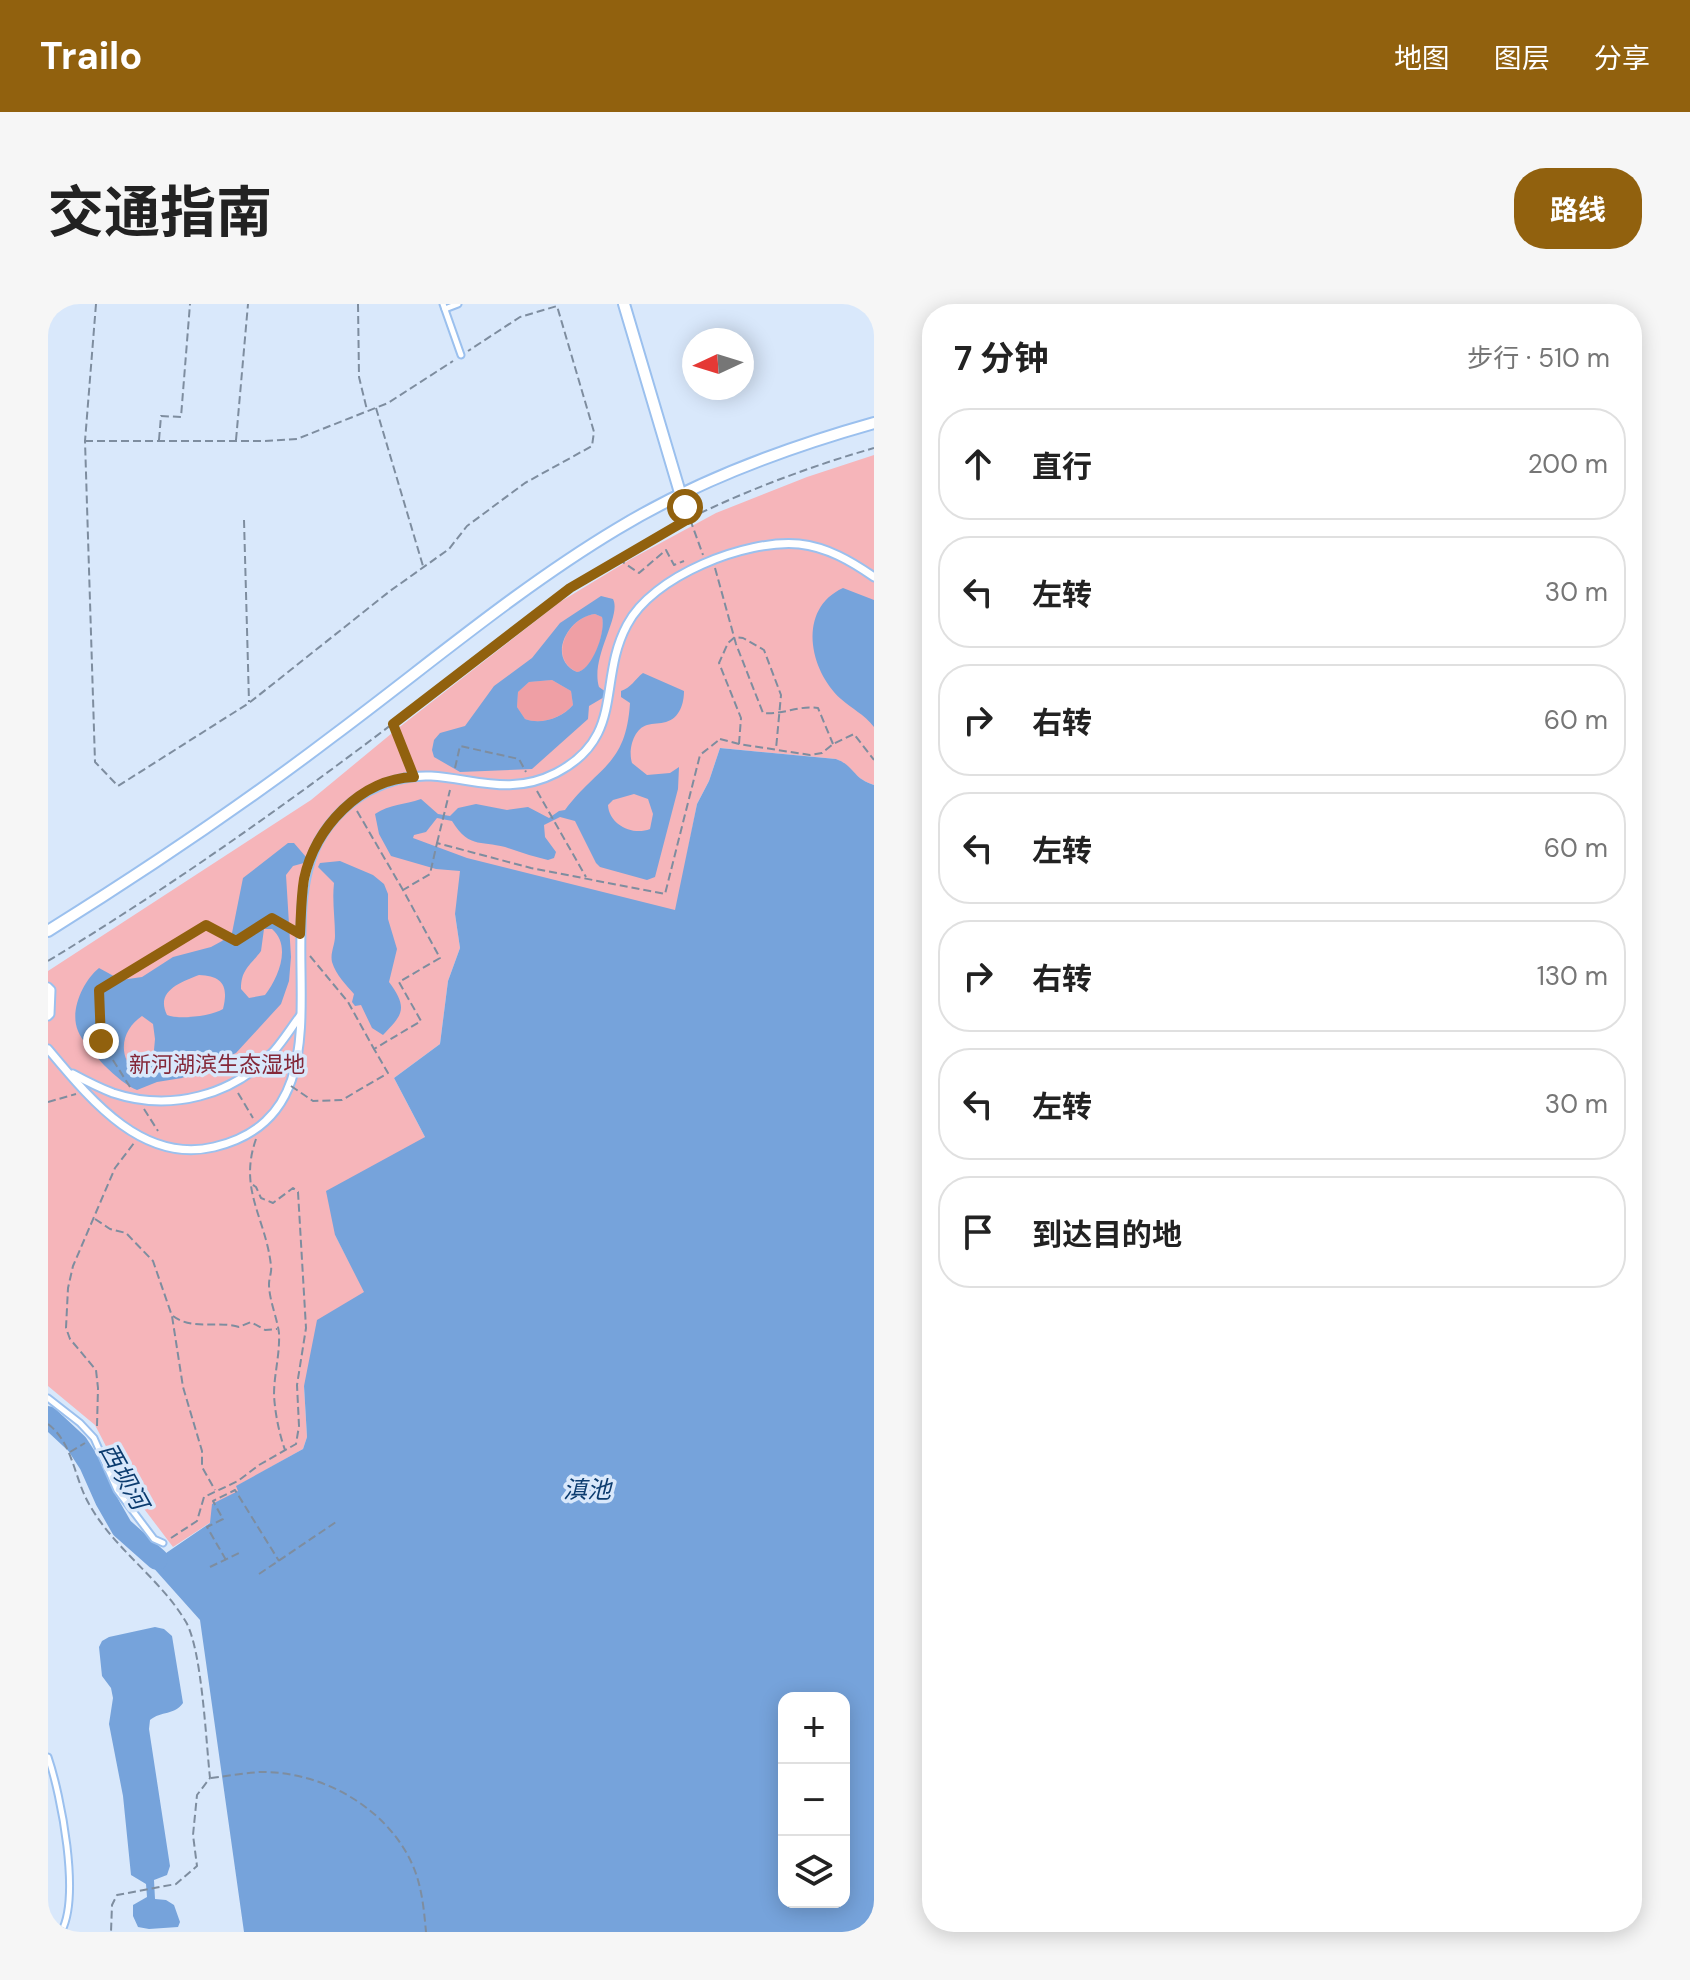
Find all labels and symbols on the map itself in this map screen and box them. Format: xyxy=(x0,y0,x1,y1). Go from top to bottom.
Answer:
north arrow xyxy=(682,328,754,400)
route start xyxy=(667,489,703,525)
route end xyxy=(83,1023,119,1059)
park label: 新河湖滨生态湿地 xyxy=(129,1050,305,1079)
water label: 西坝河 xyxy=(93,1437,157,1518)
water label: 滇池 xyxy=(563,1474,613,1505)

